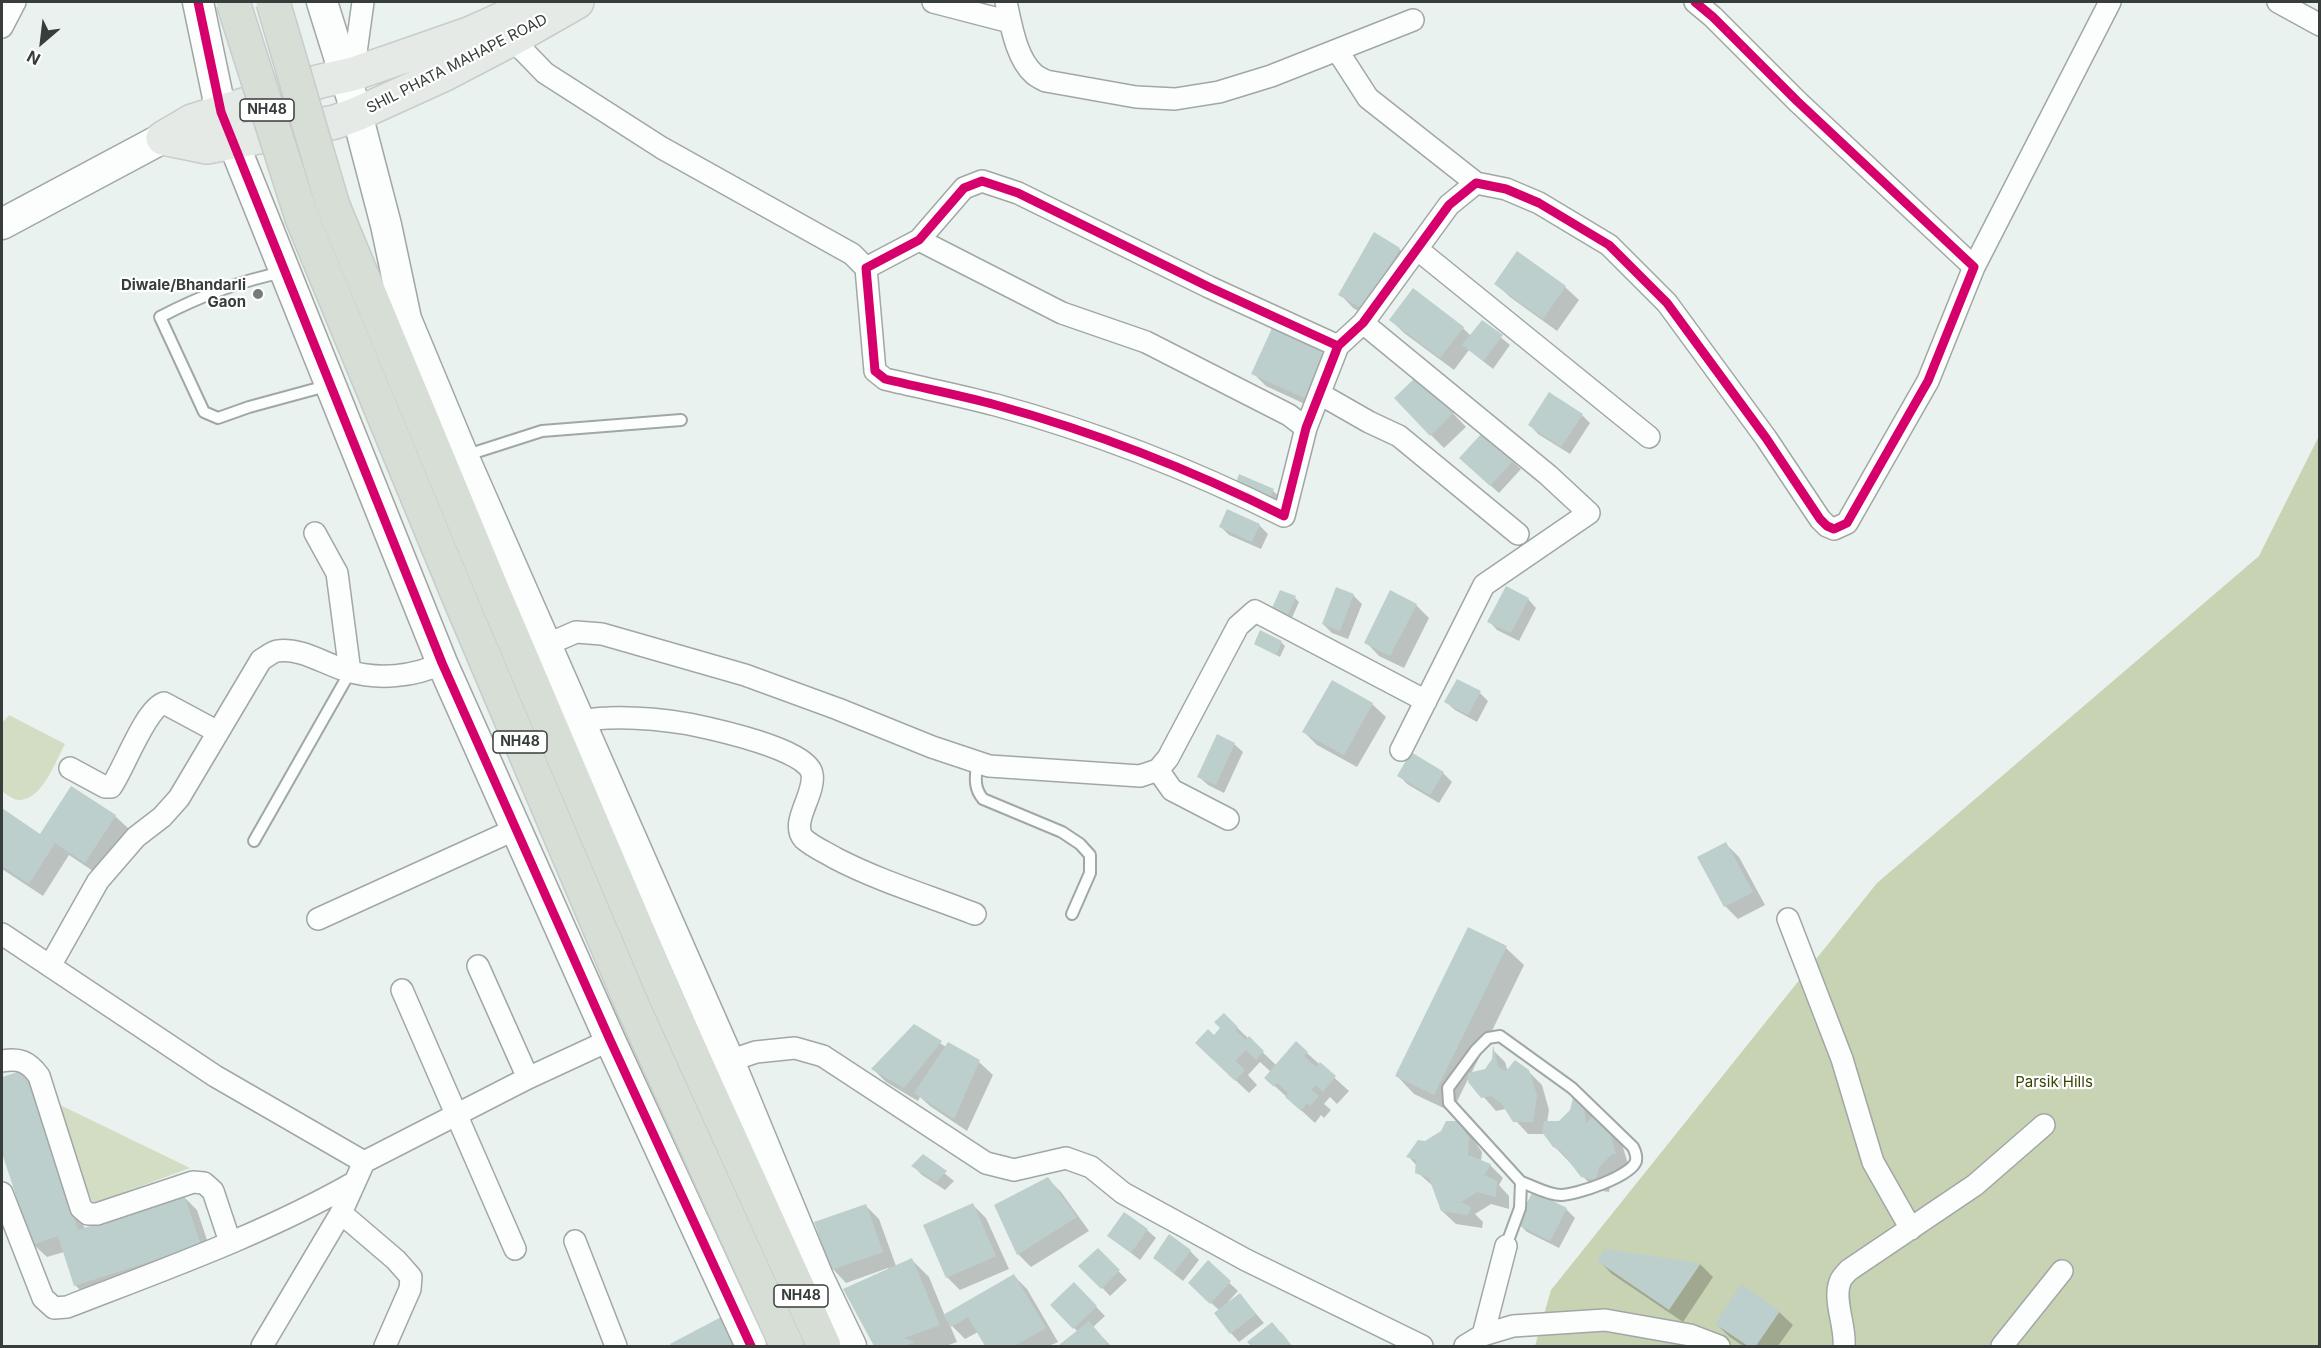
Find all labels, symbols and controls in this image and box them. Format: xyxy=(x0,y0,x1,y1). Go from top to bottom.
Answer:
street label: SHIL PHATA MAHAPE ROAD xyxy=(364,11,550,117)
north arrow xyxy=(12,12,72,72)
text: N xyxy=(23,46,44,70)
road number: NH48 xyxy=(240,99,294,121)
place label: Diwale/Bhandarli Gaon xyxy=(121,276,246,311)
marker: Diwale/Bhandarli Gaon xyxy=(251,287,265,301)
road number: NH48 xyxy=(493,731,547,753)
park label: Parsik Hills xyxy=(2015,1073,2093,1091)
road number: NH48 xyxy=(774,1285,828,1307)

